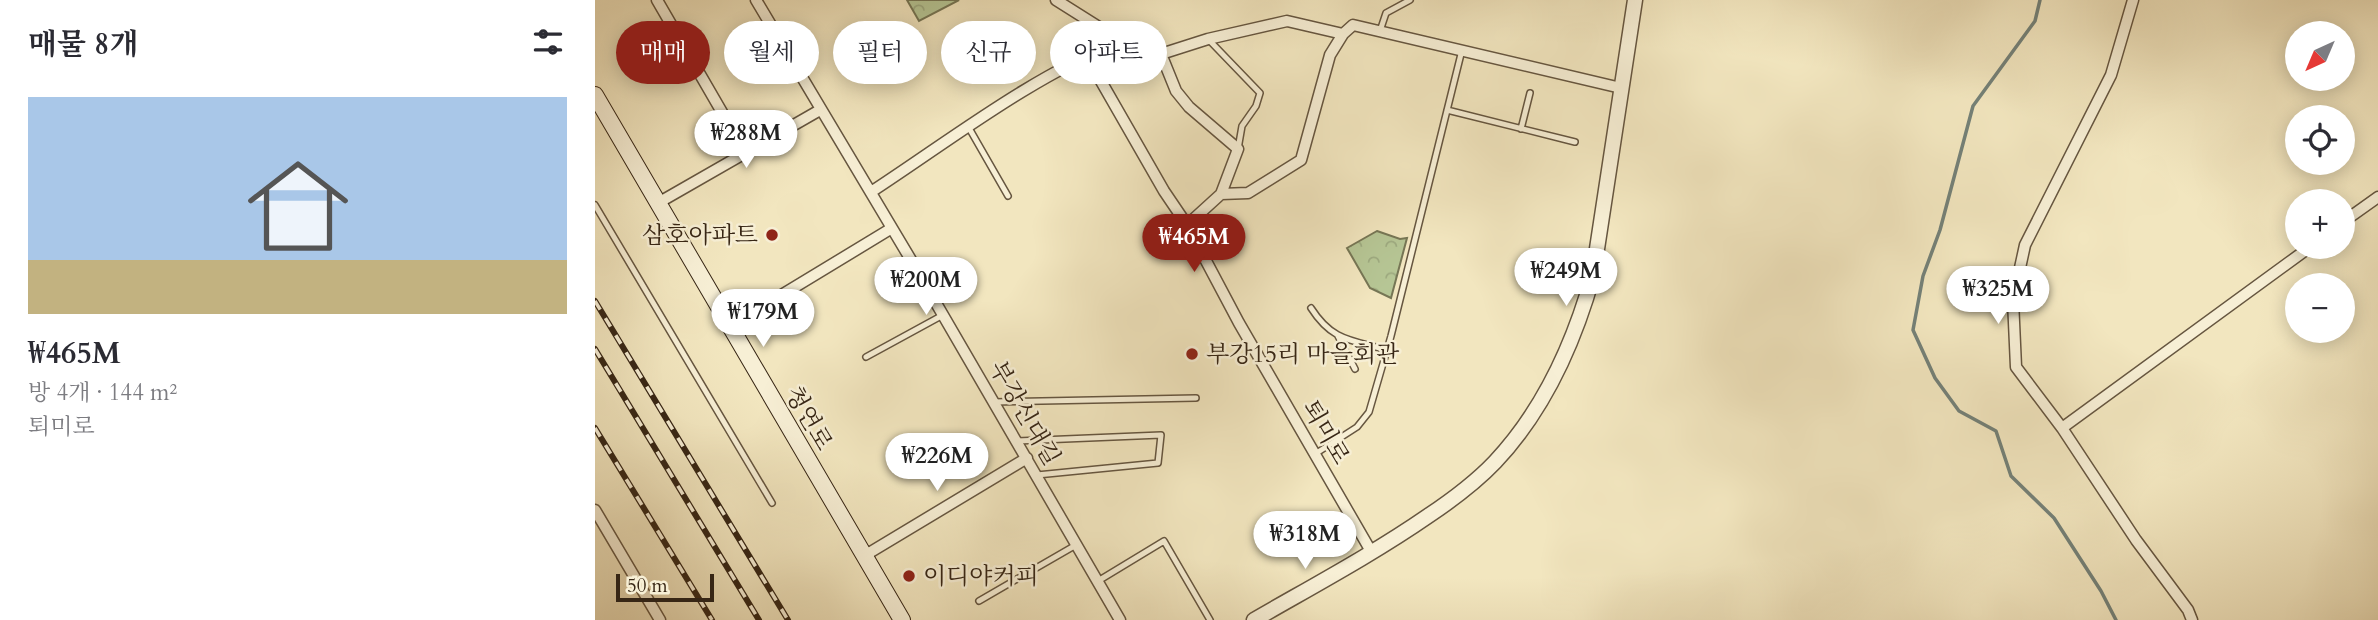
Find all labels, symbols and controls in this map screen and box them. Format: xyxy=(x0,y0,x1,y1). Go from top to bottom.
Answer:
chip: 매매 xyxy=(616,21,710,84)
chip: 월세 xyxy=(724,21,819,84)
chip: 필터 xyxy=(833,21,927,84)
chip: 신규 xyxy=(941,21,1036,84)
chip: 아파트 xyxy=(1050,21,1167,84)
north arrow xyxy=(2285,21,2355,91)
map controls xyxy=(2285,21,2355,343)
icon: filters xyxy=(529,23,567,61)
text: 매물 8개 xyxy=(28,24,138,65)
button: locate xyxy=(2285,105,2355,175)
pin: ₩288M xyxy=(697,110,795,170)
text: ₩288M xyxy=(710,117,782,148)
icon: home xyxy=(235,143,361,269)
button: + xyxy=(2285,189,2355,259)
pin: ₩465M xyxy=(1145,215,1243,274)
place label: 삼호아파트 xyxy=(642,219,758,252)
text: ₩465M xyxy=(1158,221,1230,252)
marker: 삼호아파트 xyxy=(764,227,780,243)
pin: ₩249M xyxy=(1517,248,1615,308)
text: ₩249M xyxy=(1530,255,1602,286)
pin: ₩200M xyxy=(877,258,975,317)
text: ₩200M xyxy=(890,264,962,295)
pin: ₩325M xyxy=(1949,266,2047,326)
text: ₩325M xyxy=(1962,273,2034,304)
button: − xyxy=(2285,273,2355,343)
pin: ₩179M xyxy=(714,290,812,349)
text: ₩179M xyxy=(727,296,799,327)
text: ₩465M xyxy=(28,333,121,374)
place label: 부강15리 마을회관 xyxy=(1206,338,1399,371)
marker: 부강15리 마을회관 xyxy=(1184,346,1200,362)
street label: 부강신대길 xyxy=(981,355,1068,472)
text: 방 4개 · 144 m² xyxy=(28,377,177,408)
street label: 청연로 xyxy=(777,380,840,457)
street label: 퇴미로 xyxy=(1294,394,1357,471)
text: 퇴미로 xyxy=(28,411,95,442)
pin: ₩226M xyxy=(888,434,986,493)
text: ₩226M xyxy=(901,440,973,471)
pin: ₩318M xyxy=(1256,512,1354,571)
text: ₩318M xyxy=(1269,518,1341,549)
place label: 이디야커피 xyxy=(923,560,1039,593)
marker: 이디야커피 xyxy=(901,568,917,584)
scale bar xyxy=(616,571,714,603)
text: 50 m xyxy=(627,573,668,599)

